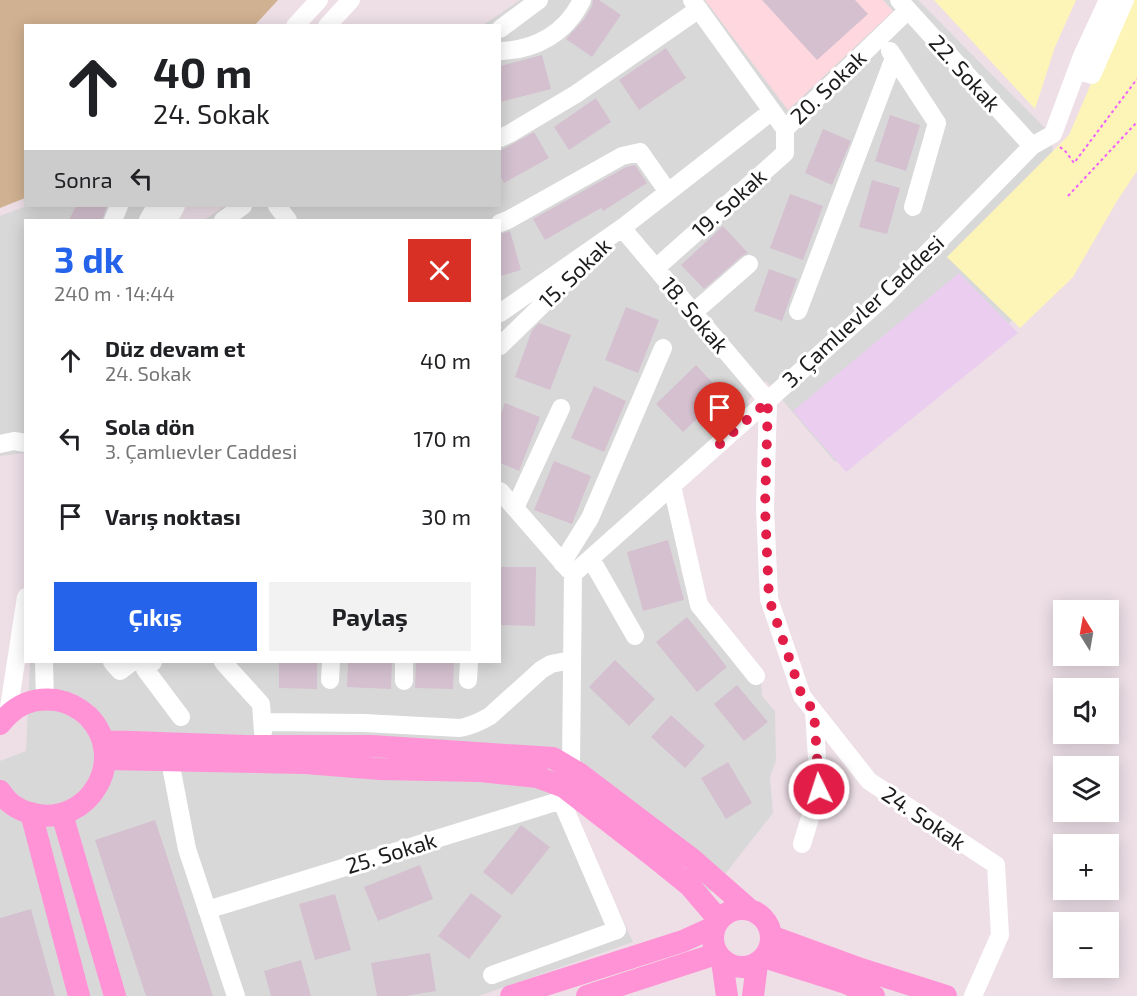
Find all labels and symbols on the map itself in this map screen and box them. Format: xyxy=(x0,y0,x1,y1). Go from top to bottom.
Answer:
street label: 22. Sokak xyxy=(925,29,1007,116)
street label: 20. Sokak xyxy=(784,44,870,129)
street label: 19. Sokak xyxy=(686,162,771,242)
street label: 3. Çamlıevler Caddesi xyxy=(776,229,950,393)
street label: 15. Sokak xyxy=(533,232,616,313)
street label: 18. Sokak xyxy=(656,271,735,358)
pin xyxy=(694,382,745,444)
north arrow xyxy=(1053,600,1119,666)
position arrow xyxy=(787,757,851,821)
street label: 24. Sokak xyxy=(878,780,971,855)
street label: 25. Sokak xyxy=(342,826,439,878)

